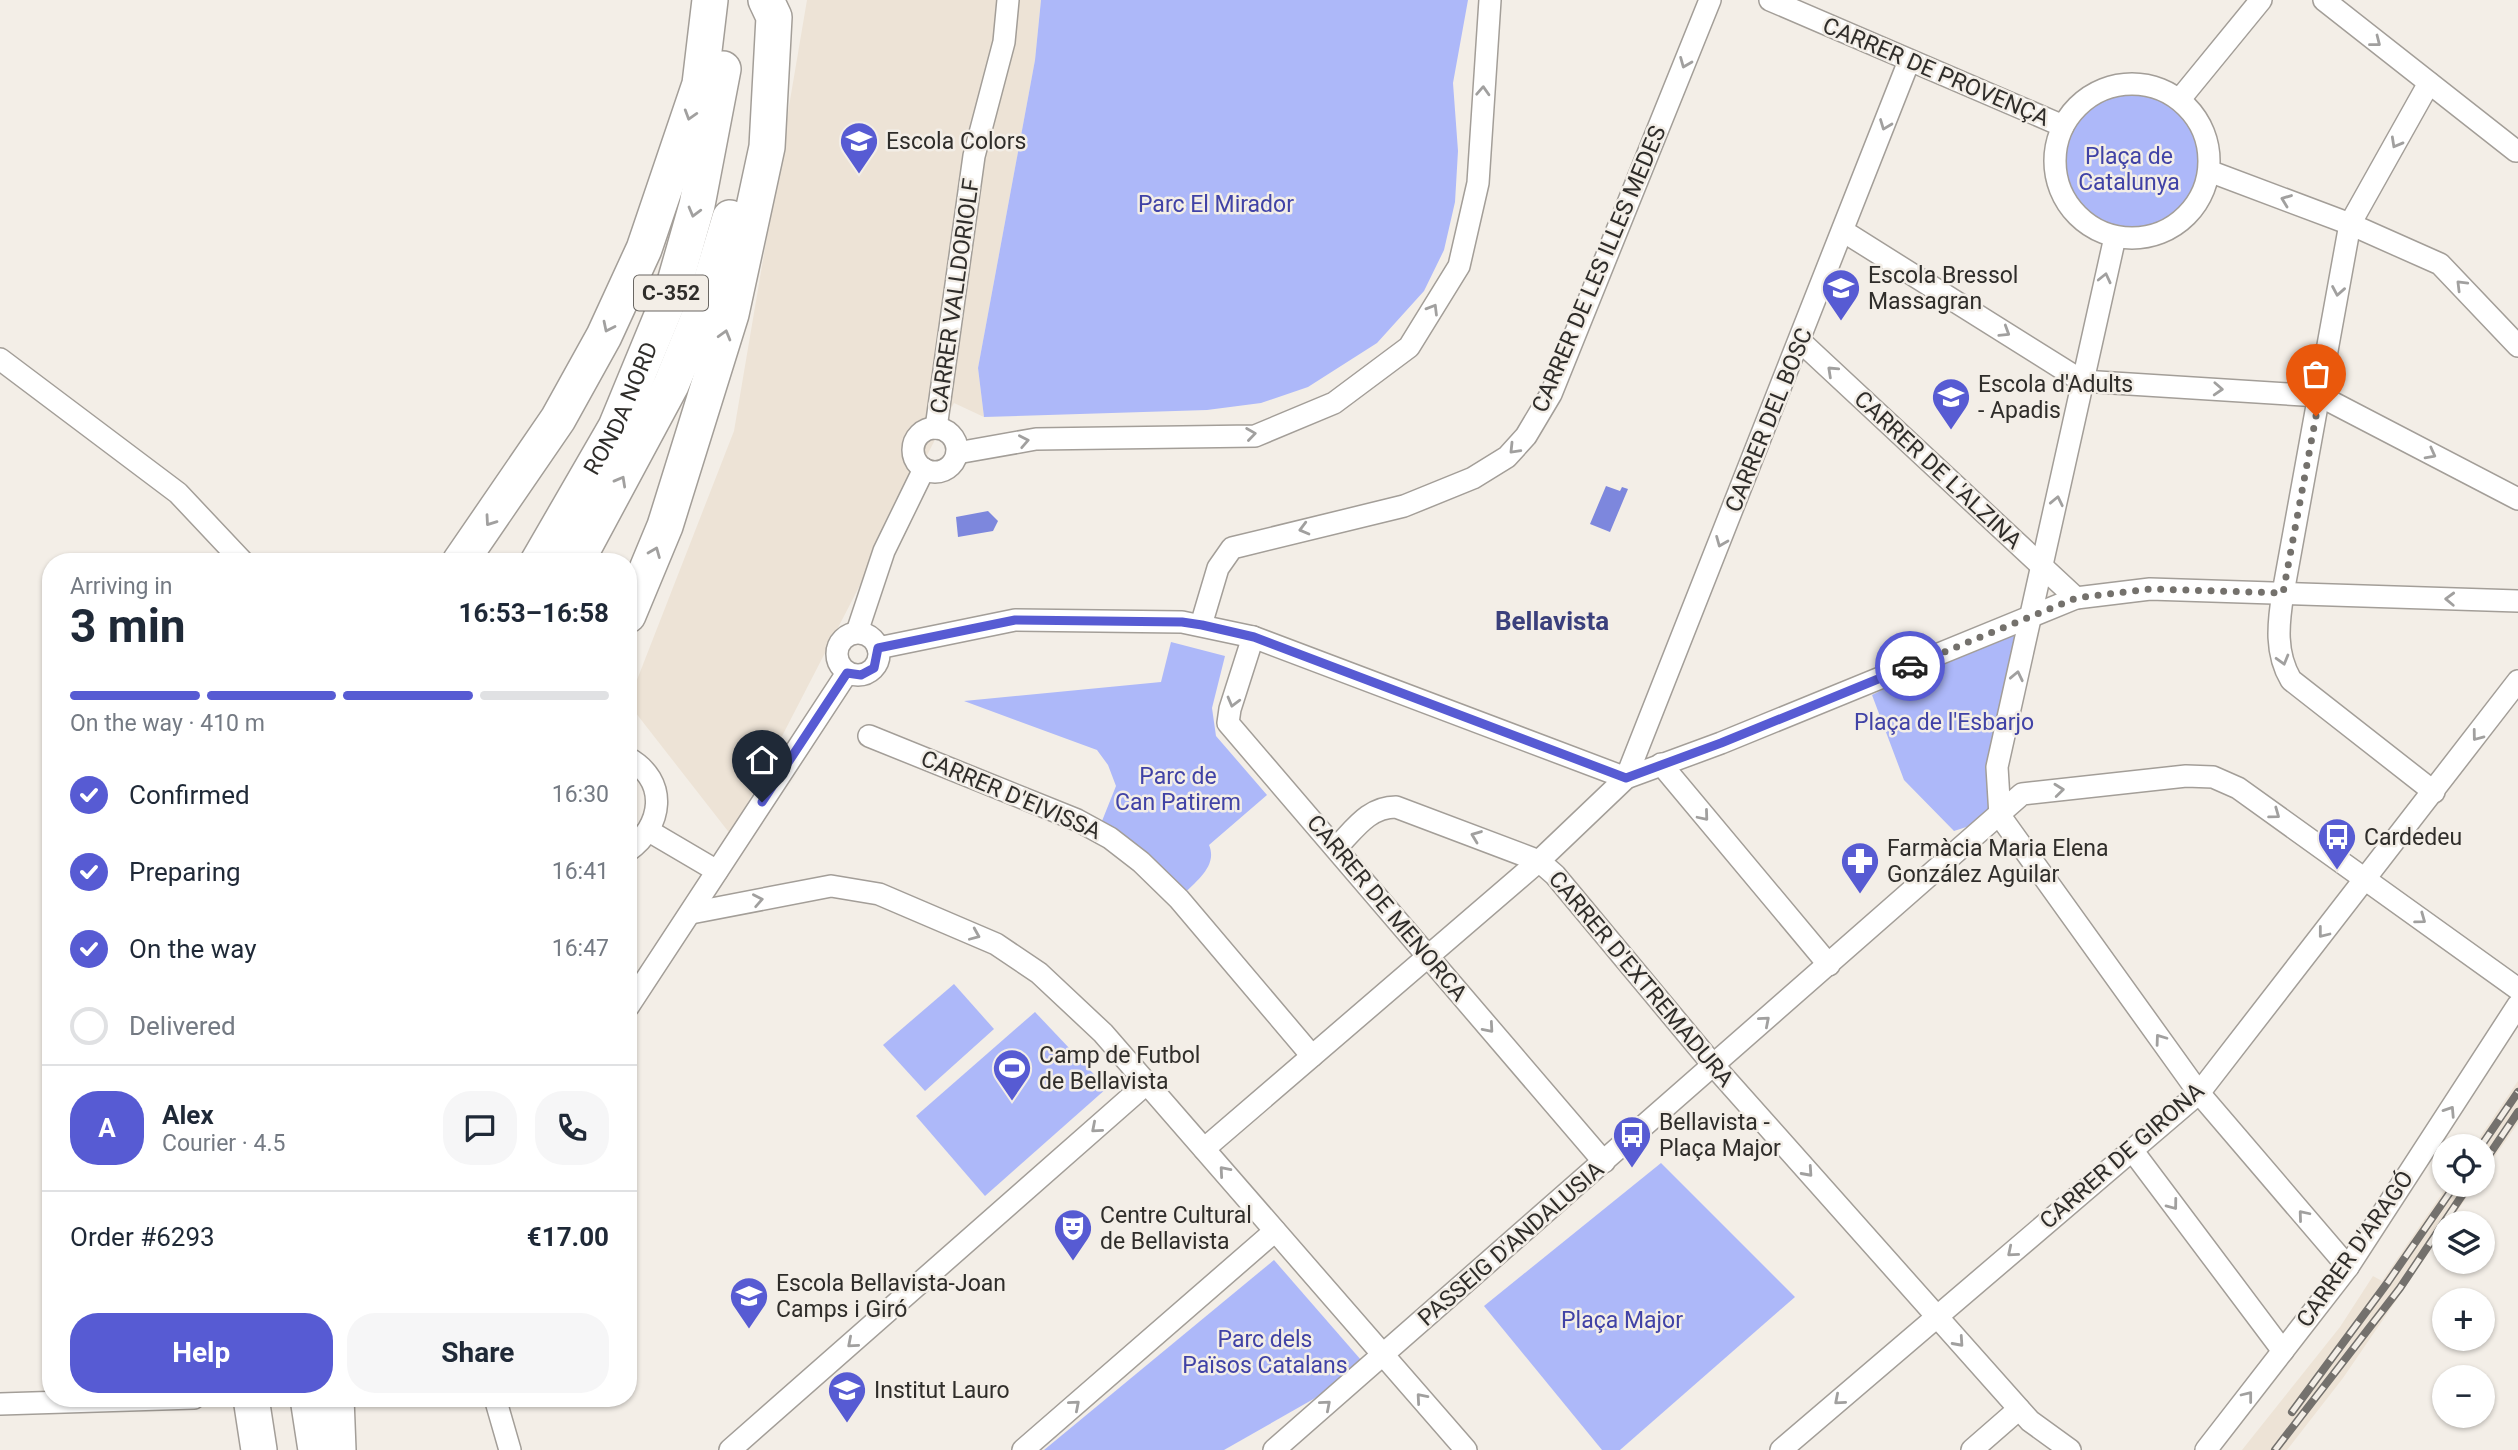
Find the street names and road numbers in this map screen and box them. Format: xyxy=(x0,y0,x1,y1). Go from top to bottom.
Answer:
street label: CARRER DE PROVENÇA xyxy=(1819,12,2053,132)
street label: CARRER DE LES ILLES MEDES xyxy=(1526,122,1672,416)
street label: CARRER VALLDORIOLF xyxy=(925,176,985,415)
road number: C-352 xyxy=(634,276,708,310)
street label: CARRER DEL BOSC xyxy=(1720,324,1818,516)
street label: RONDA NORD xyxy=(578,338,663,479)
street label: CARRER DE L'ALZINA xyxy=(1849,385,2027,555)
street label: CARRER D'EIVISSA xyxy=(917,745,1105,845)
street label: CARRER DE MENORCA xyxy=(1301,809,1473,1007)
street label: CARRER D'EXTREMADURA xyxy=(1543,866,1739,1092)
street label: CARRER DE GIRONA xyxy=(2034,1077,2210,1235)
street label: PASSEIG D'ANDALUSIA xyxy=(1413,1156,1609,1332)
street label: CARRER D'ARAGÓ xyxy=(2290,1165,2419,1332)

